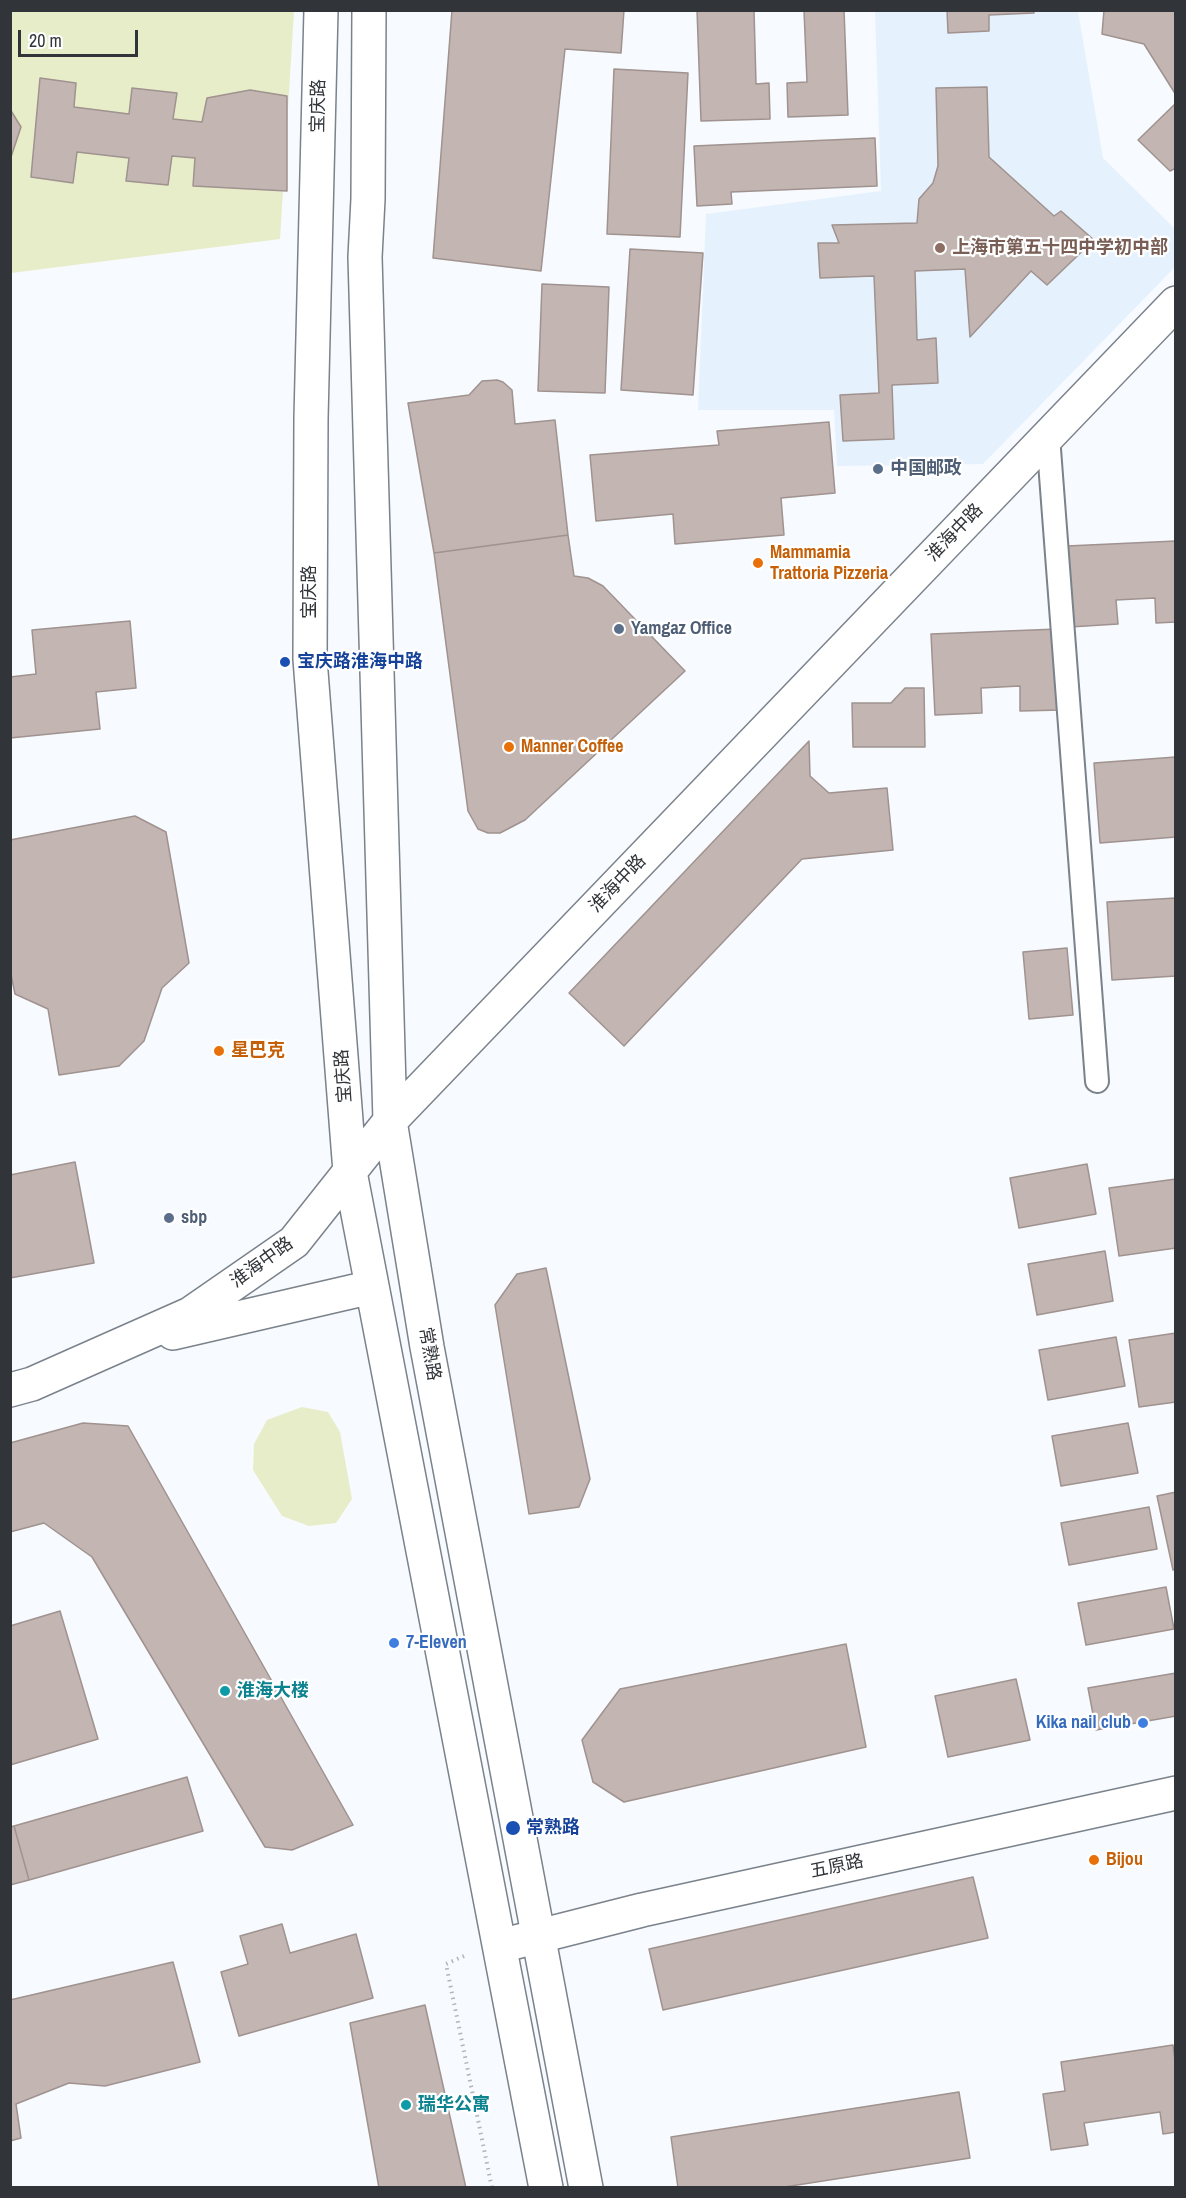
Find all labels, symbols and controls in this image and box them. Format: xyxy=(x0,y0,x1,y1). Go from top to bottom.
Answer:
scale bar xyxy=(21,18,141,56)
text: 20 m xyxy=(29,28,62,53)
street label: 宝庆路 xyxy=(308,79,330,133)
place label: 上海市第五十四中学初中部 xyxy=(952,237,1168,259)
marker: 上海市第五十四中学初中部 xyxy=(933,241,947,255)
place label: 中国邮政 xyxy=(890,458,962,480)
marker: 中国邮政 xyxy=(871,462,885,476)
street label: 淮海中路 xyxy=(922,500,988,566)
place label: Mammamia Trattoria Pizzeria xyxy=(770,542,888,584)
marker: Mammamia Trattoria Pizzeria xyxy=(751,556,765,570)
street label: 宝庆路 xyxy=(299,565,321,619)
place label: Yamgaz Office xyxy=(631,618,732,640)
marker: Yamgaz Office xyxy=(612,622,626,636)
place label: 宝庆路淮海中路 xyxy=(297,651,423,673)
marker: 宝庆路淮海中路 xyxy=(278,655,292,669)
place label: Manner Coffee xyxy=(521,736,624,758)
marker: Manner Coffee xyxy=(502,740,516,754)
street label: 淮海中路 xyxy=(585,851,651,917)
place label: 星巴克 xyxy=(231,1040,285,1062)
marker: 星巴克 xyxy=(212,1044,226,1058)
street label: 宝庆路 xyxy=(331,1048,357,1104)
place label: sbp xyxy=(181,1207,207,1229)
marker: sbp xyxy=(162,1211,176,1225)
street label: 淮海中路 xyxy=(227,1233,297,1293)
street label: 常熟路 xyxy=(414,1326,444,1382)
place label: 7-Eleven xyxy=(406,1632,467,1654)
marker: 7-Eleven xyxy=(387,1636,401,1650)
place label: 淮海大楼 xyxy=(237,1680,309,1702)
marker: 淮海大楼 xyxy=(218,1684,232,1698)
place label: Kika nail club xyxy=(1036,1712,1131,1734)
marker: Kika nail club xyxy=(1136,1716,1150,1730)
place label: 常熟路 xyxy=(526,1817,580,1839)
marker: 常熟路 xyxy=(504,1819,522,1837)
place label: Bijou xyxy=(1106,1849,1143,1871)
street label: 五原路 xyxy=(808,1851,866,1883)
marker: Bijou xyxy=(1087,1853,1101,1867)
place label: 瑞华公寓 xyxy=(418,2094,490,2116)
marker: 瑞华公寓 xyxy=(399,2098,413,2112)

